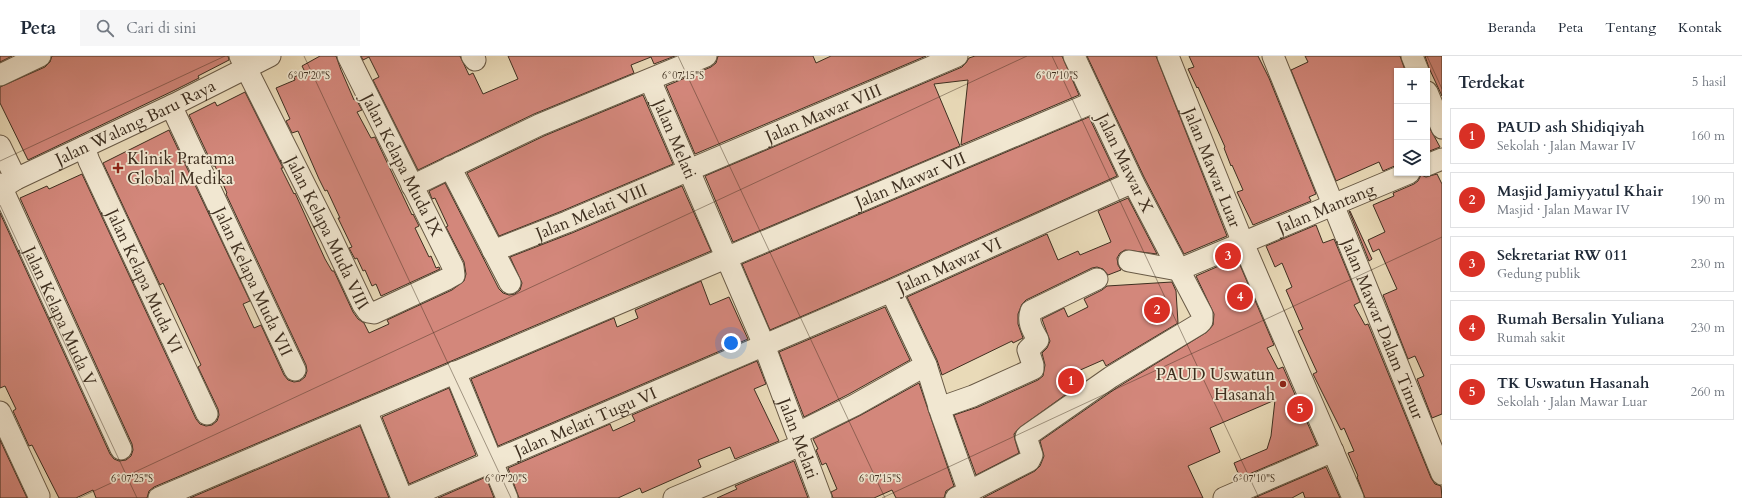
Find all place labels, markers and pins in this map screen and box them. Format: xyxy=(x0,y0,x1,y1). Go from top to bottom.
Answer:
place label: Klinik Pratama Global Medika xyxy=(127,147,236,190)
marker: Klinik Pratama Global Medika xyxy=(112,162,124,174)
pin: 3 xyxy=(1215,241,1241,271)
pin: 4 xyxy=(1227,282,1253,312)
pin: 2 xyxy=(1144,295,1170,325)
place label: PAUD Uswatun Hasanah xyxy=(1156,363,1276,406)
pin: 1 xyxy=(1058,366,1084,396)
marker: PAUD Uswatun Hasanah xyxy=(1278,379,1288,389)
pin: 5 xyxy=(1287,394,1313,424)

